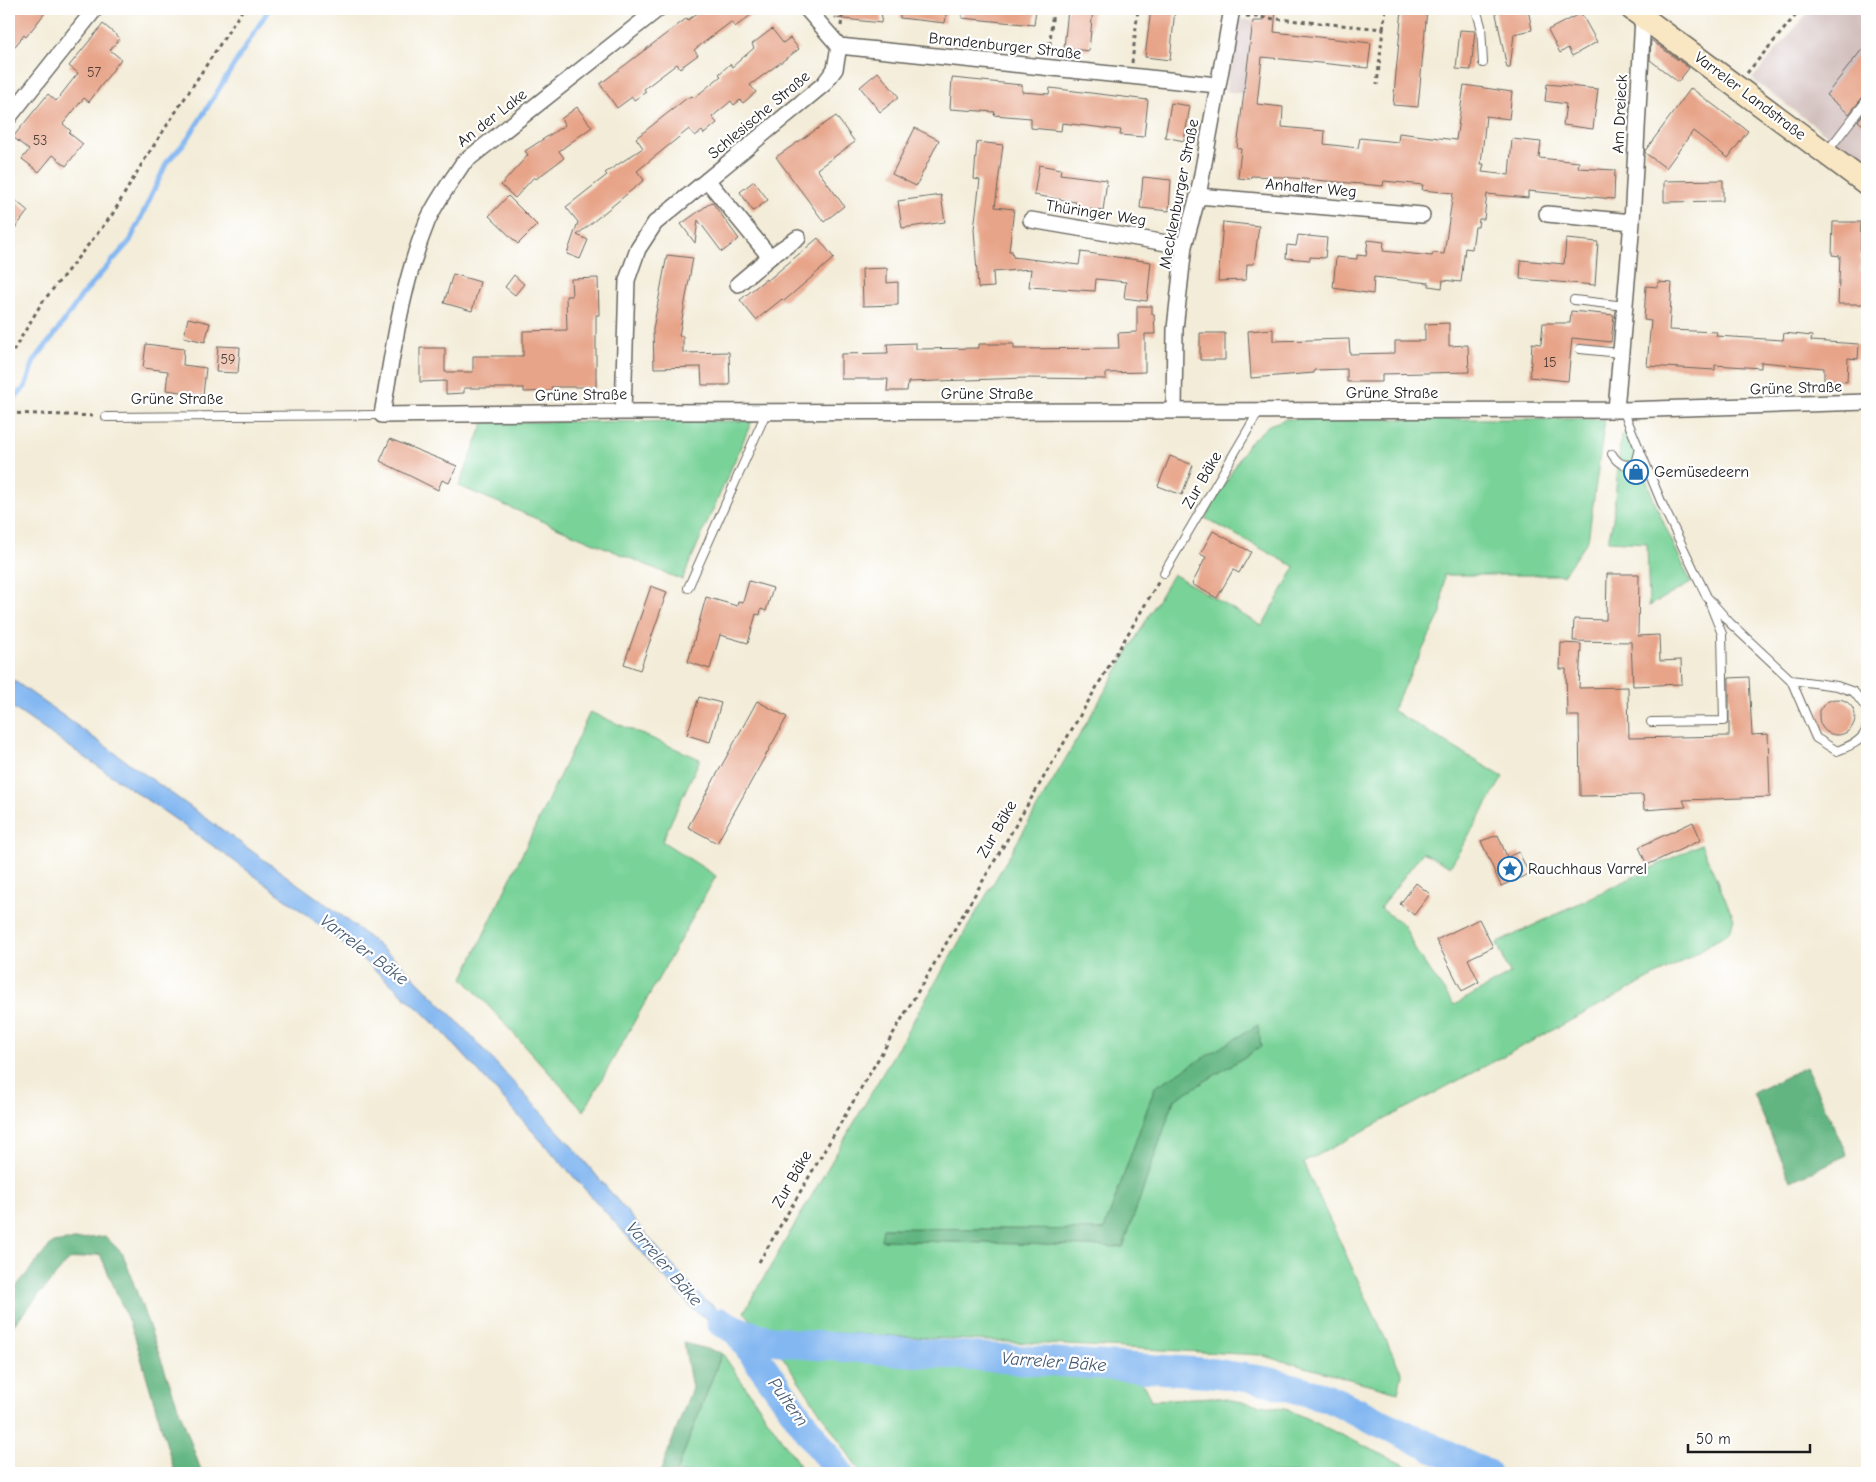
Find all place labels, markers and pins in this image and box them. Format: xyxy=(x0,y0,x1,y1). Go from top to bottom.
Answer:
shop icon: Gemüsedeern xyxy=(1623,459,1649,485)
place label: Gemüsedeern xyxy=(1654,463,1749,481)
place icon: Rauchhaus Varrel xyxy=(1497,856,1523,882)
place label: Rauchhaus Varrel xyxy=(1528,860,1647,878)

